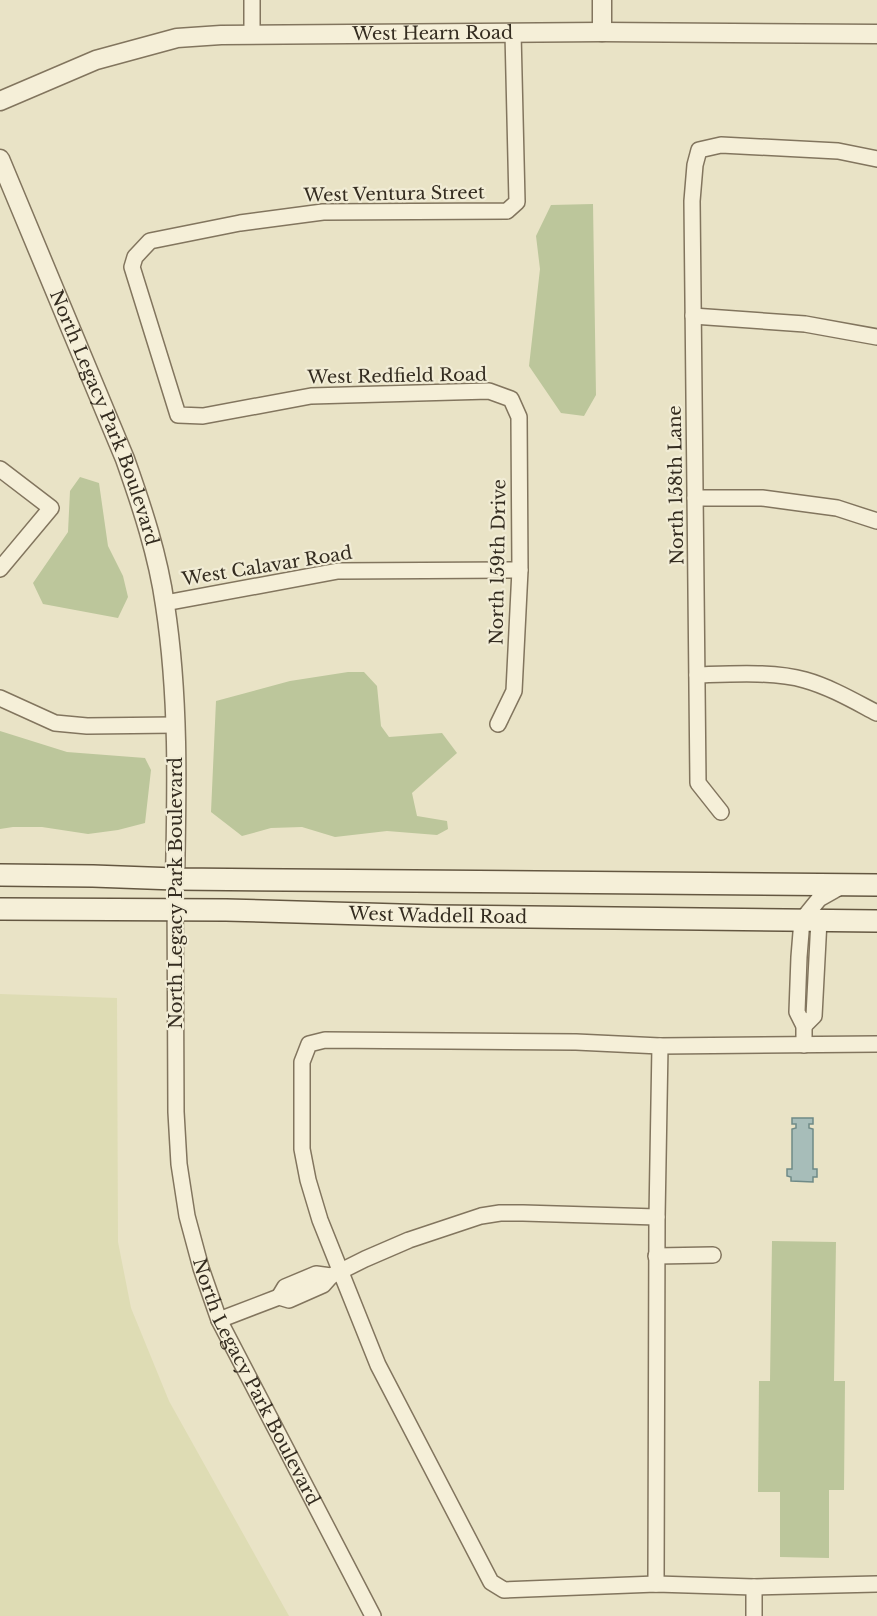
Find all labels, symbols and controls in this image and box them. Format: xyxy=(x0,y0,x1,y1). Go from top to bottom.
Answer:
street label: West Hearn Road xyxy=(351,22,513,45)
street label: West Ventura Street xyxy=(302,181,485,207)
street label: North Legacy Park Boulevard xyxy=(45,287,163,548)
street label: West Redfield Road xyxy=(306,363,487,389)
street label: North 158th Lane xyxy=(664,405,688,565)
street label: North 159th Drive xyxy=(486,479,510,645)
street label: West Calavar Road xyxy=(179,542,354,590)
street label: North Legacy Park Boulevard xyxy=(165,757,187,1029)
street label: West Waddell Road xyxy=(347,903,527,928)
street label: North Legacy Park Boulevard xyxy=(188,1256,325,1509)

